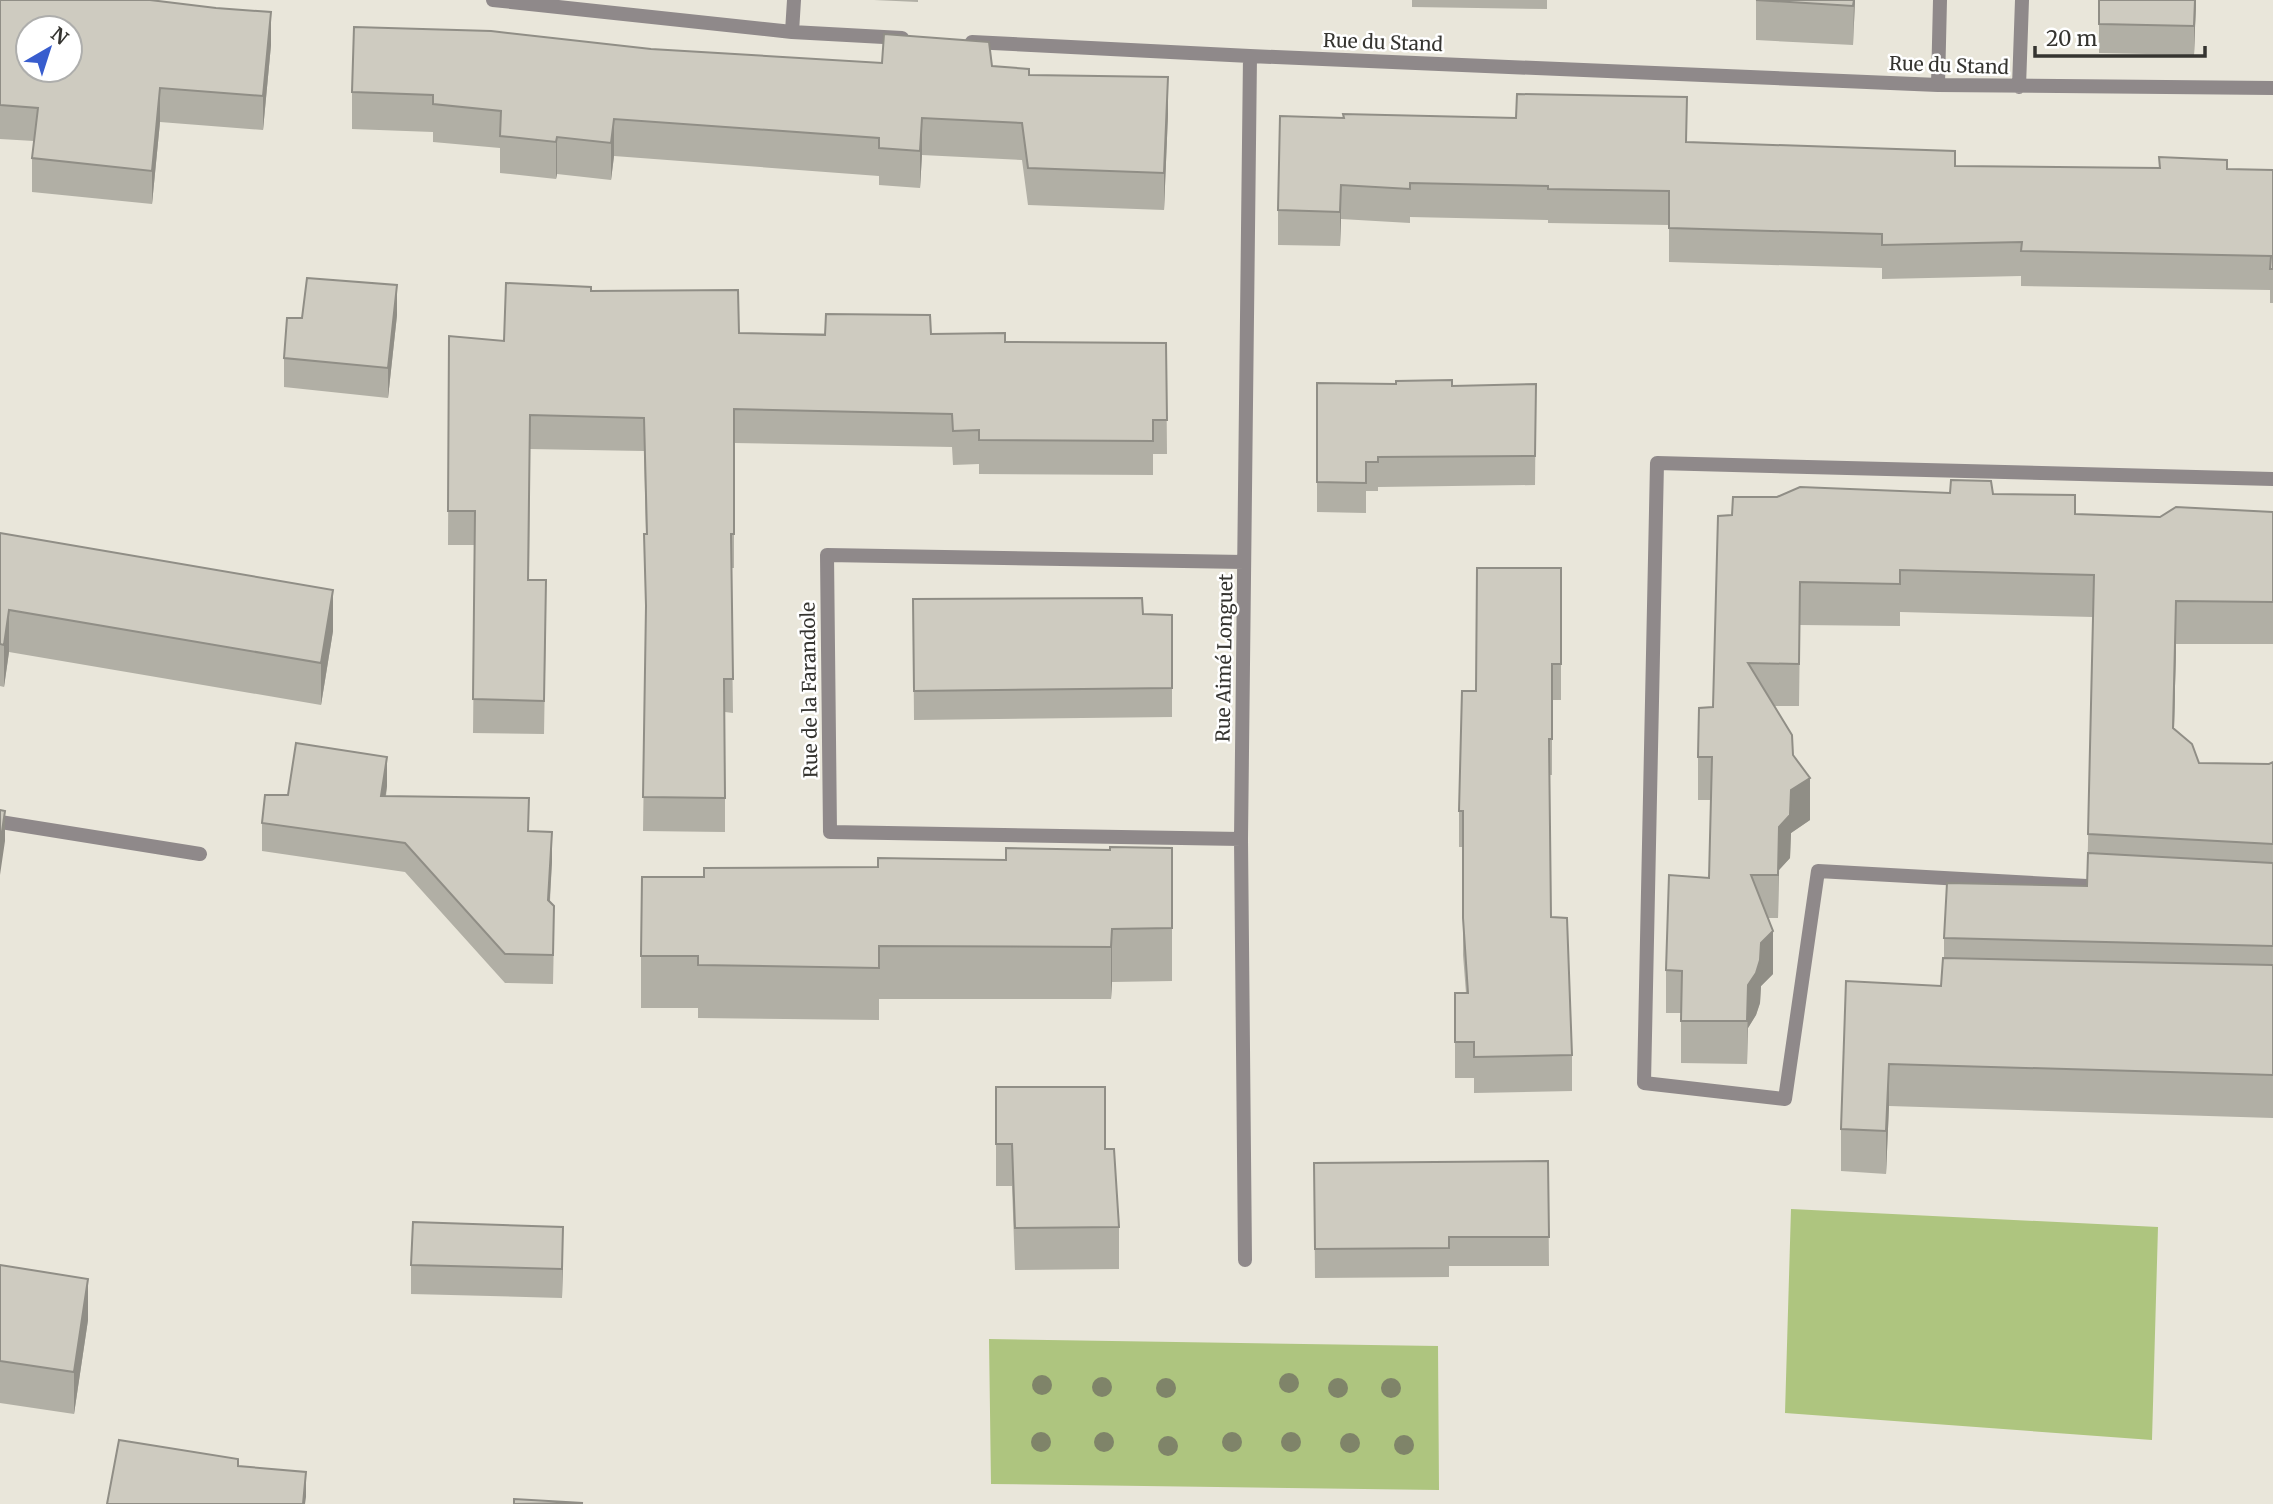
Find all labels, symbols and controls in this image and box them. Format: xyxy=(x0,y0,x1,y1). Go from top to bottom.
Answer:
north arrow xyxy=(14,14,84,84)
scale bar xyxy=(2035,14,2205,58)
text: N xyxy=(46,22,73,50)
text: 20 m xyxy=(2046,25,2098,52)
street label: Rue du Stand xyxy=(1323,28,1443,56)
street label: Rue du Stand xyxy=(1889,51,2009,79)
street label: Rue Aimé Longuet xyxy=(1211,573,1237,742)
street label: Rue de la Farandole xyxy=(795,602,823,778)

